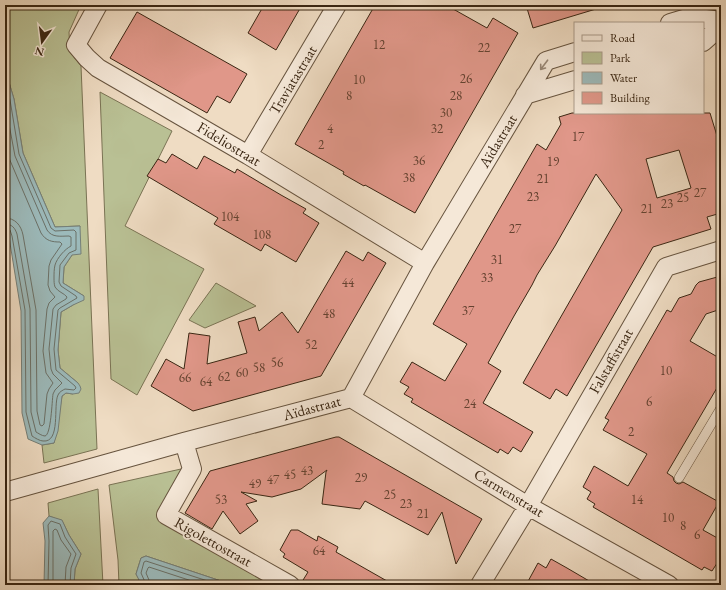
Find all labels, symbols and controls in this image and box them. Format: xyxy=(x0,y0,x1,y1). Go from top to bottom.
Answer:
north arrow xyxy=(22,22,62,62)
legend xyxy=(574,22,704,114)
text: Road xyxy=(610,30,636,46)
house number: 12 xyxy=(373,36,386,53)
house number: 22 xyxy=(478,39,491,56)
street label: Traviatastraat xyxy=(264,41,321,118)
text: N xyxy=(33,44,46,60)
text: Park xyxy=(610,50,631,66)
one-way arrow xyxy=(540,60,548,71)
house number: 26 xyxy=(460,70,472,87)
text: Water xyxy=(610,70,637,86)
house number: 10 xyxy=(353,71,365,88)
house number: 8 xyxy=(346,87,352,104)
house number: 28 xyxy=(450,87,462,104)
text: Building xyxy=(610,90,651,106)
house number: 30 xyxy=(440,104,452,121)
street label: Aïdastraat xyxy=(474,110,521,172)
street label: Fideliostraat xyxy=(194,117,265,170)
house number: 4 xyxy=(327,120,334,137)
house number: 32 xyxy=(431,120,444,137)
house number: 17 xyxy=(572,128,585,145)
house number: 2 xyxy=(318,136,325,153)
house number: 36 xyxy=(413,152,425,169)
house number: 19 xyxy=(547,153,560,170)
house number: 38 xyxy=(403,169,415,186)
house number: 21 xyxy=(537,170,549,187)
house number: 27 xyxy=(694,184,707,201)
house number: 23 xyxy=(527,188,539,205)
house number: 25 xyxy=(677,189,689,206)
house number: 23 xyxy=(661,195,673,212)
house number: 21 xyxy=(641,200,653,217)
house number: 104 xyxy=(221,208,240,225)
house number: 27 xyxy=(509,220,522,237)
house number: 108 xyxy=(253,226,271,243)
house number: 31 xyxy=(491,251,503,268)
house number: 33 xyxy=(481,269,493,286)
house number: 44 xyxy=(342,274,355,291)
house number: 37 xyxy=(462,302,475,319)
house number: 48 xyxy=(323,305,335,322)
street label: Falstaffstraat xyxy=(584,324,637,397)
house number: 52 xyxy=(305,336,318,353)
house number: 56 xyxy=(271,354,283,371)
house number: 58 xyxy=(253,359,265,376)
house number: 10 xyxy=(660,362,672,379)
house number: 60 xyxy=(236,364,248,381)
house number: 62 xyxy=(218,368,231,385)
house number: 66 xyxy=(179,369,191,386)
house number: 64 xyxy=(200,373,213,390)
street label: Aïdastraat xyxy=(280,391,343,425)
house number: 6 xyxy=(646,393,652,410)
house number: 24 xyxy=(464,395,477,412)
house number: 2 xyxy=(628,423,635,440)
house number: 43 xyxy=(301,462,313,479)
street label: Carmenstraat xyxy=(471,464,548,521)
house number: 45 xyxy=(284,466,296,483)
house number: 29 xyxy=(355,469,368,486)
house number: 47 xyxy=(267,471,280,488)
house number: 49 xyxy=(249,475,262,492)
house number: 25 xyxy=(384,486,396,503)
house number: 53 xyxy=(215,491,227,508)
house number: 14 xyxy=(631,491,644,508)
house number: 23 xyxy=(400,495,412,512)
house number: 21 xyxy=(417,505,429,522)
house number: 10 xyxy=(662,509,674,526)
street label: Rigolettostraat xyxy=(171,512,256,571)
house number: 8 xyxy=(680,517,686,534)
house number: 6 xyxy=(694,526,700,543)
house number: 64 xyxy=(313,542,326,559)

